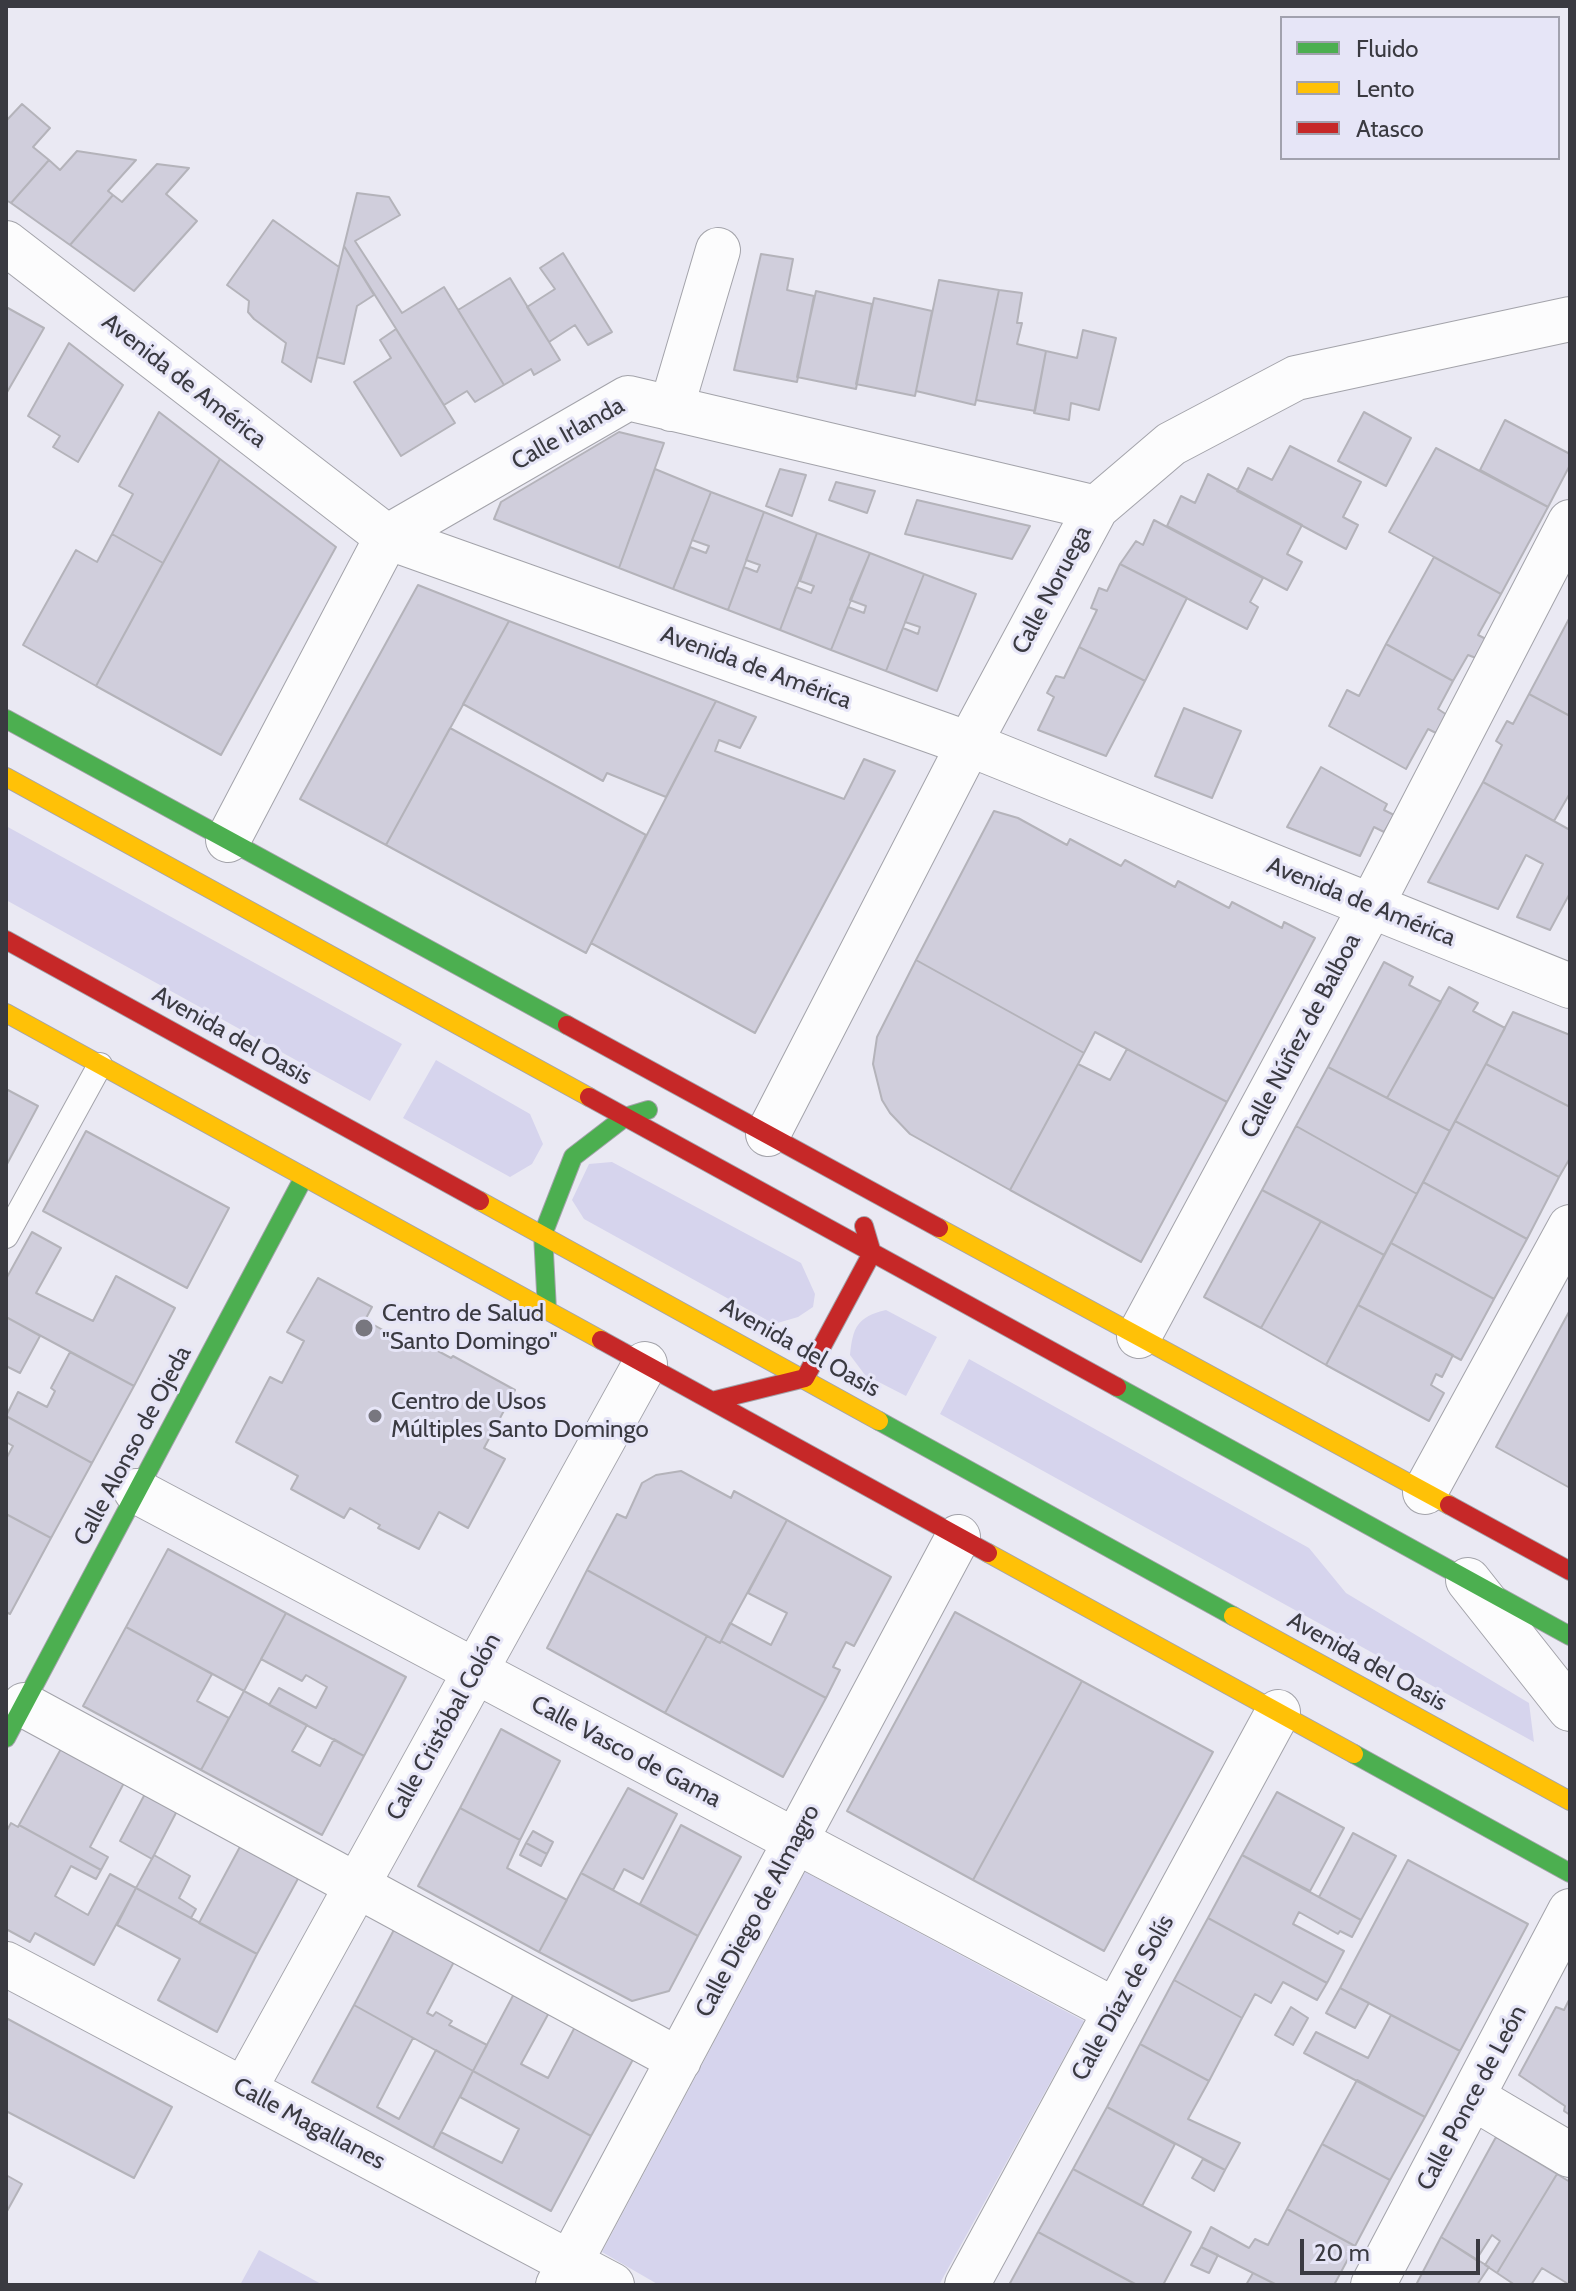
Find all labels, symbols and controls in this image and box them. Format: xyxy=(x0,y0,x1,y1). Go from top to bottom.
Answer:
legend xyxy=(1280,16,1560,160)
text: Fluido xyxy=(1356,34,1418,63)
text: Lento xyxy=(1356,74,1415,103)
text: Atasco xyxy=(1356,114,1424,143)
street label: Avenida de América xyxy=(96,308,272,454)
street label: Calle Irlanda xyxy=(507,391,629,477)
street label: Calle Noruega xyxy=(1006,521,1098,659)
street label: Avenida de América xyxy=(657,620,855,716)
street label: Avenida de América xyxy=(1263,851,1459,953)
street label: Calle Núñez de Balboa xyxy=(1235,929,1367,1143)
street label: Avenida del Oasis xyxy=(147,980,317,1092)
street label: Avenida del Oasis xyxy=(715,1292,885,1404)
place label: Centro de Salud "Santo Domingo" xyxy=(382,1300,558,1356)
marker: Centro de Salud "Santo Domingo" xyxy=(353,1317,375,1339)
street label: Calle Alonso de Ojeda xyxy=(68,1341,198,1551)
place label: Centro de Usos Múltiples Santo Domingo xyxy=(391,1388,649,1444)
marker: Centro de Usos Múltiples Santo Domingo xyxy=(366,1407,384,1425)
street label: Avenida del Oasis xyxy=(1282,1606,1452,1718)
street label: Calle Cristóbal Colón xyxy=(381,1628,507,1826)
street label: Calle Vasco de Gama xyxy=(526,1690,726,1814)
street label: Calle Diego de Almagro xyxy=(690,1800,826,2022)
street label: Calle Díaz de Solís xyxy=(1066,1910,1180,2086)
street label: Calle Ponce de León xyxy=(1411,2001,1533,2195)
street label: Calle Magallanes xyxy=(228,2072,390,2176)
scale bar xyxy=(1304,2223,1484,2273)
text: 20 m xyxy=(1314,2238,1370,2267)

